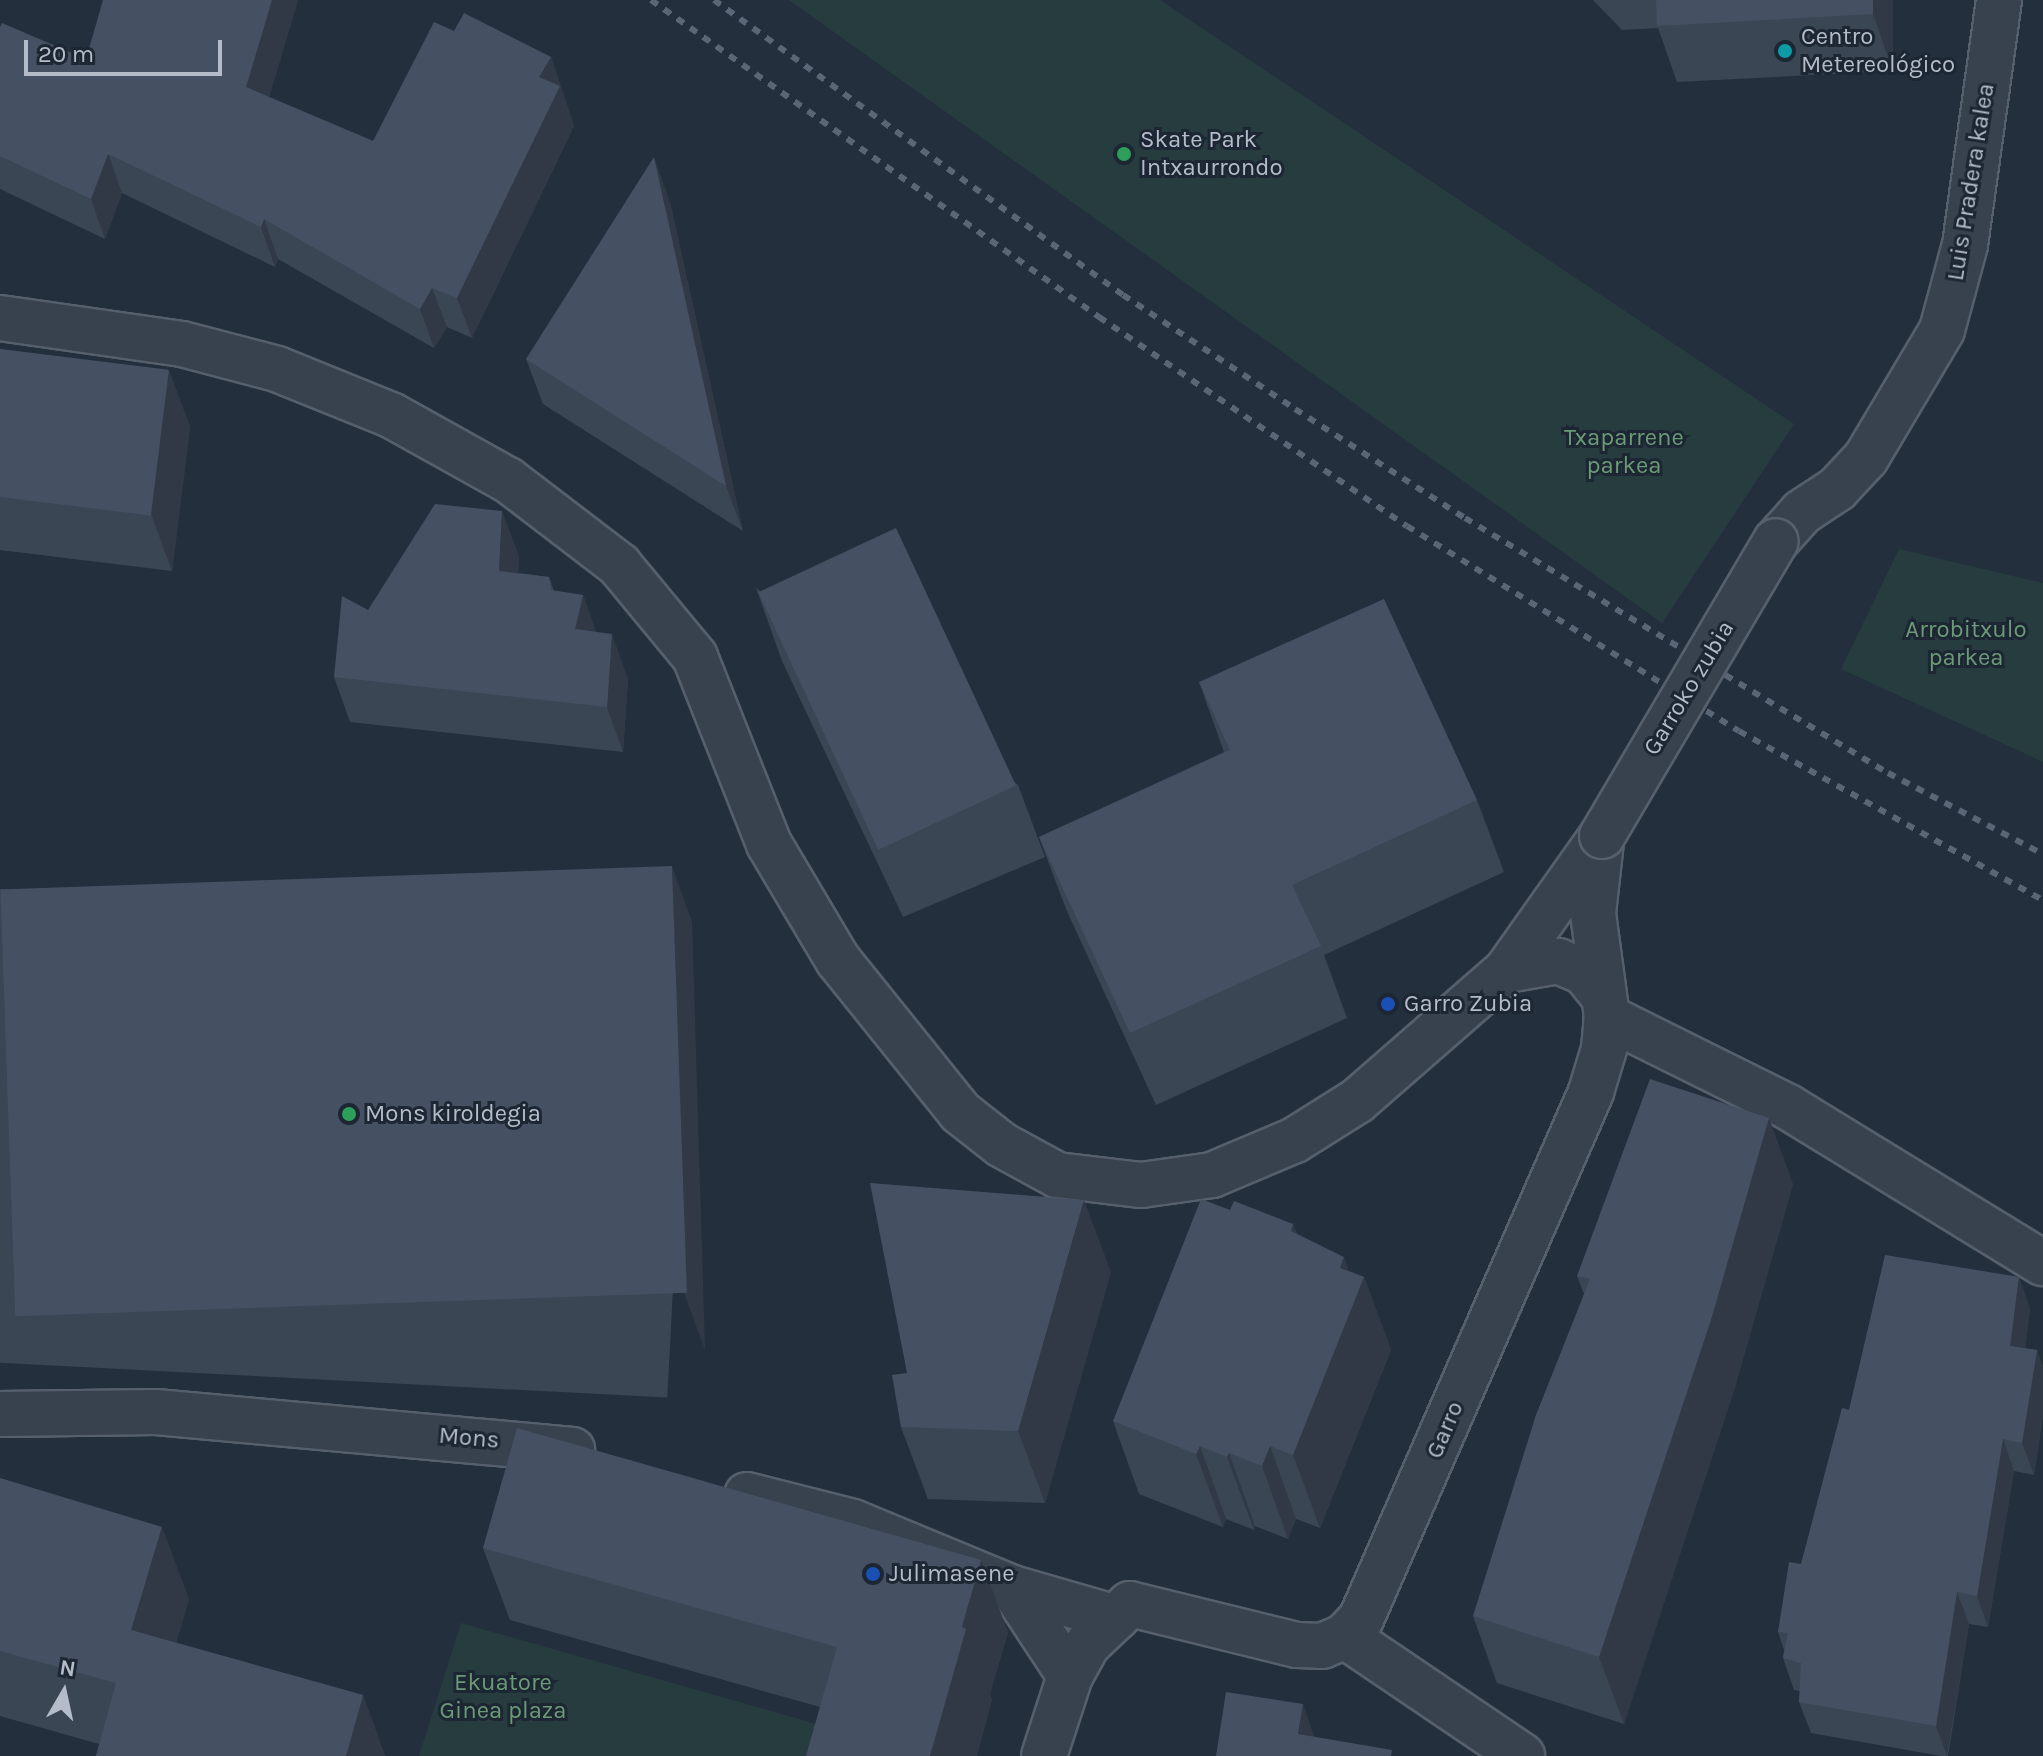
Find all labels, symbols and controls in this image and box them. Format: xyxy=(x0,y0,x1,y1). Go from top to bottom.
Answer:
place label: Centro Metereológico xyxy=(1801,23,1955,79)
scale bar xyxy=(28,24,226,74)
text: 20 m xyxy=(38,40,94,68)
marker: Centro Metereológico xyxy=(1776,42,1794,60)
street label: Luis Pradera kalea xyxy=(1941,81,2001,283)
place label: Skate Park Intxaurrondo xyxy=(1140,126,1283,182)
marker: Skate Park Intxaurrondo xyxy=(1115,145,1133,163)
park label: Txaparrene parkea xyxy=(1564,424,1684,480)
street label: Garroko zubia xyxy=(1638,615,1740,761)
park label: Arrobitxulo parkea xyxy=(1905,616,2027,672)
place label: Garro Zubia xyxy=(1404,990,1532,1018)
marker: Garro Zubia xyxy=(1379,995,1397,1013)
place label: Mons kiroldegia xyxy=(365,1100,541,1128)
marker: Mons kiroldegia xyxy=(340,1105,358,1123)
street label: Garro xyxy=(1420,1397,1470,1463)
street label: Mons xyxy=(438,1421,500,1455)
place label: Julimasene xyxy=(889,1560,1014,1588)
marker: Julimasene xyxy=(864,1565,882,1583)
north arrow xyxy=(24,1652,104,1732)
text: N xyxy=(58,1654,78,1682)
park label: Ekuatore Ginea plaza xyxy=(440,1669,566,1725)

